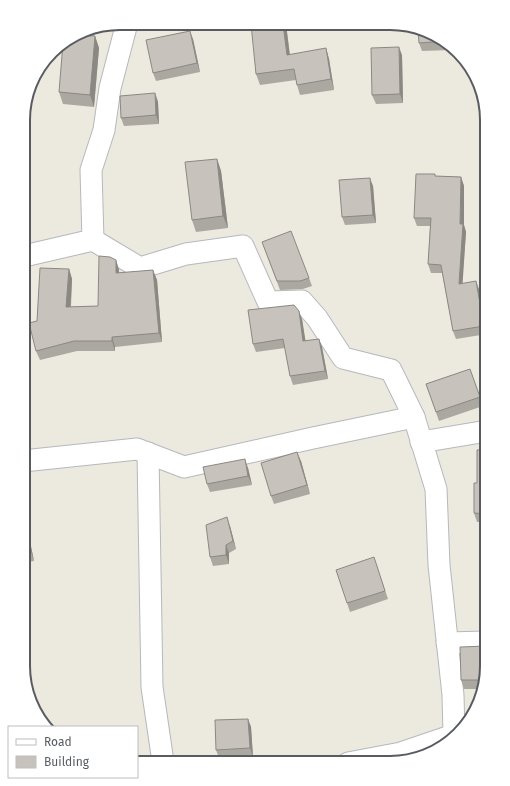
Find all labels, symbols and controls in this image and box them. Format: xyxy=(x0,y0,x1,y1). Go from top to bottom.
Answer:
legend xyxy=(8,726,138,778)
text: Road xyxy=(44,735,72,749)
text: Building xyxy=(44,755,90,769)

